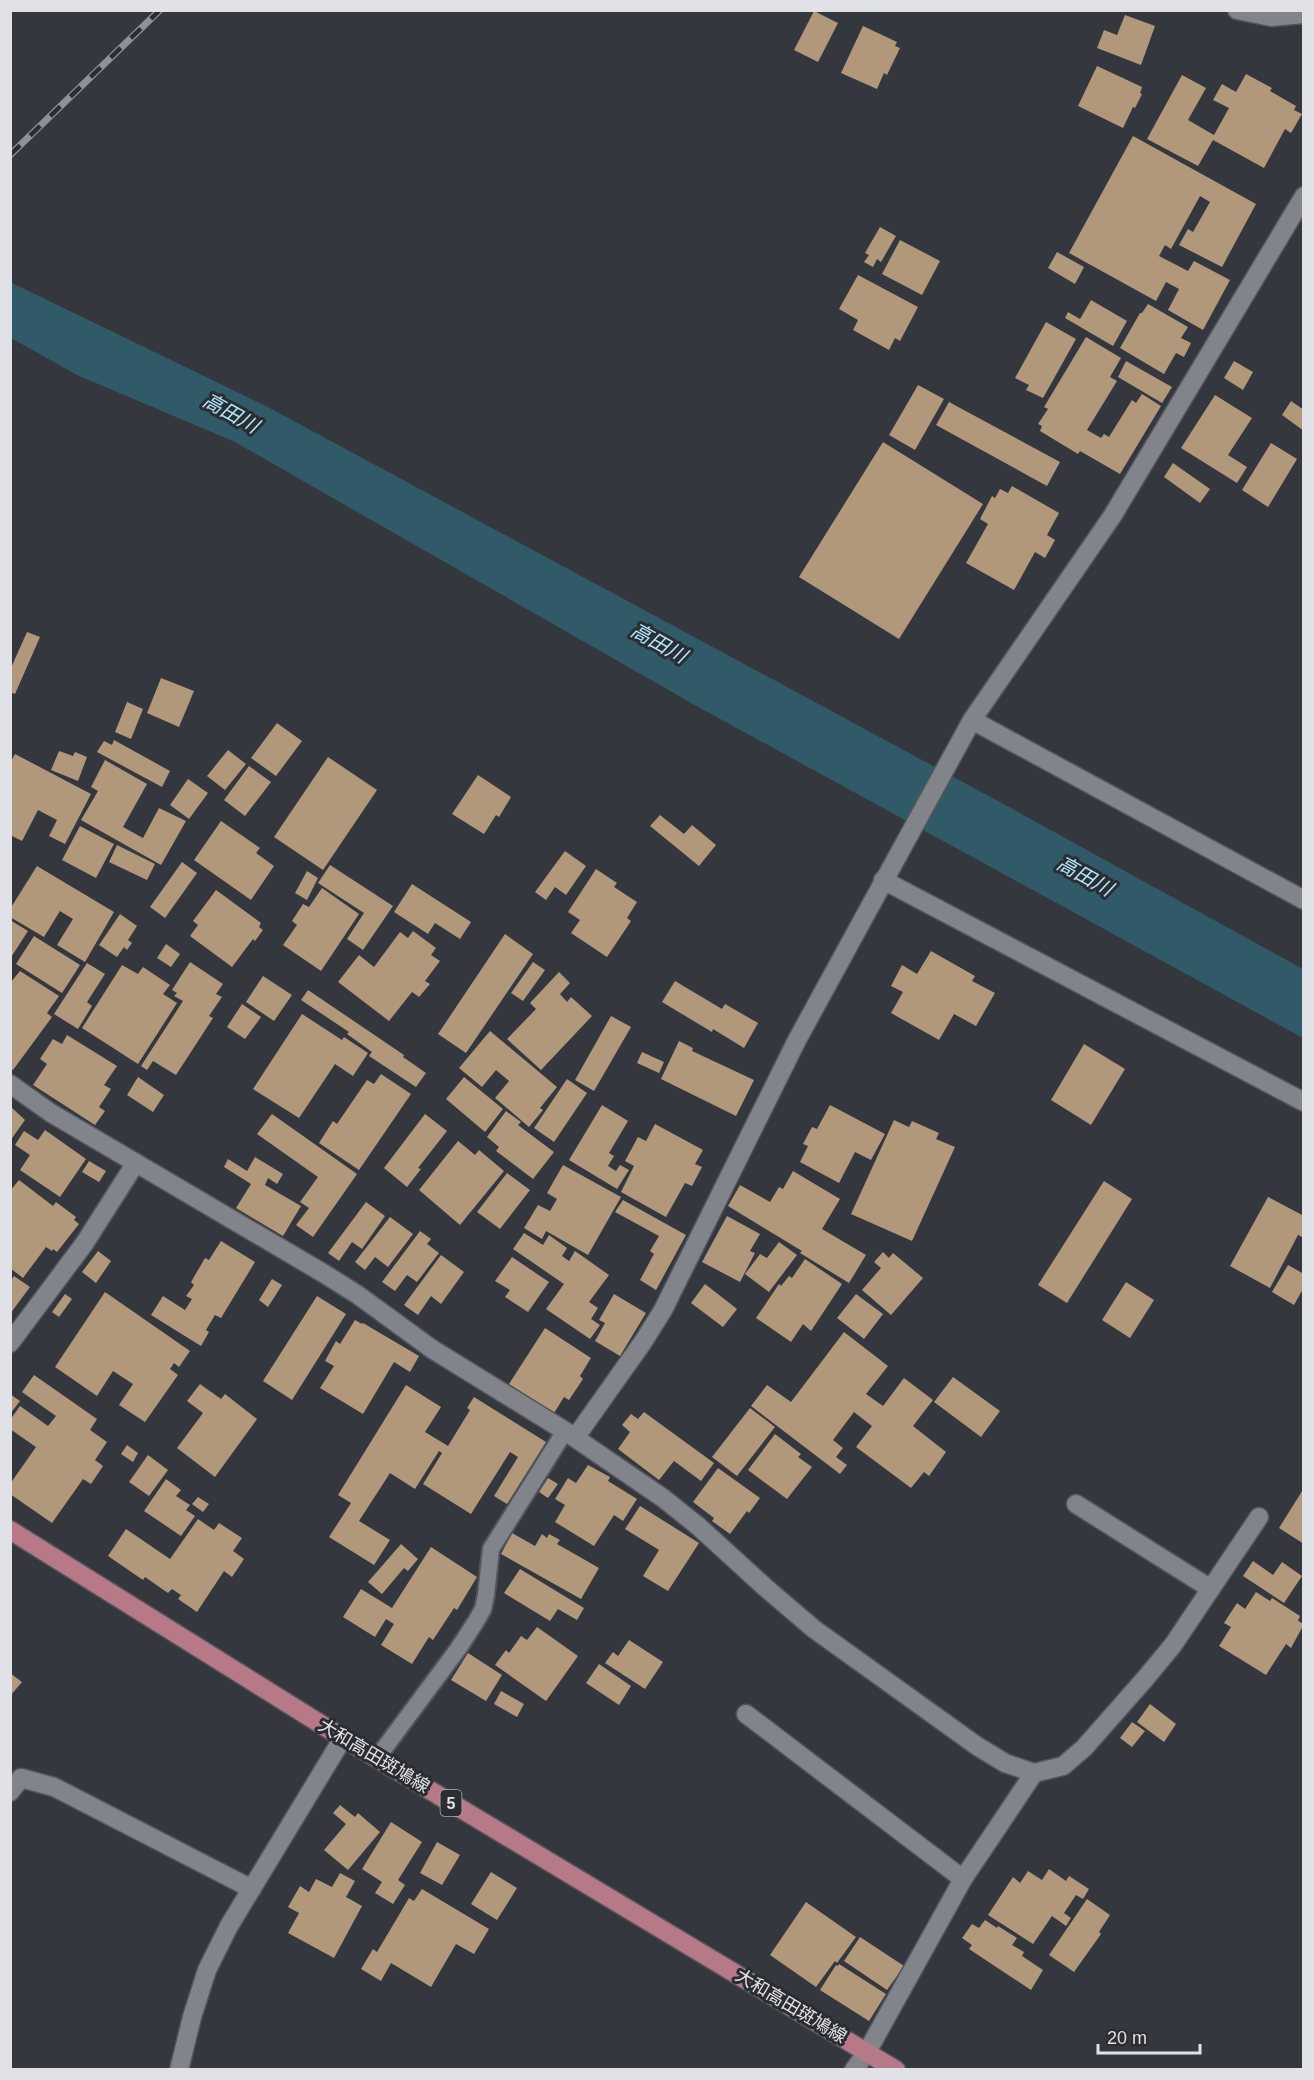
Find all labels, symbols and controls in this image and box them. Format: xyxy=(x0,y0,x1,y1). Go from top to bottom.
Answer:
water label: 高田川 xyxy=(199,389,264,438)
water label: 高田川 xyxy=(627,619,692,668)
water label: 高田川 xyxy=(1053,852,1118,901)
street label: 大和高田斑鳩線 xyxy=(315,1715,433,1797)
road number: 5 xyxy=(440,1790,462,1816)
street label: 大和高田斑鳩線 xyxy=(732,1965,850,2047)
scale bar xyxy=(1098,2017,1200,2055)
text: 20 m xyxy=(1107,2028,1147,2048)

